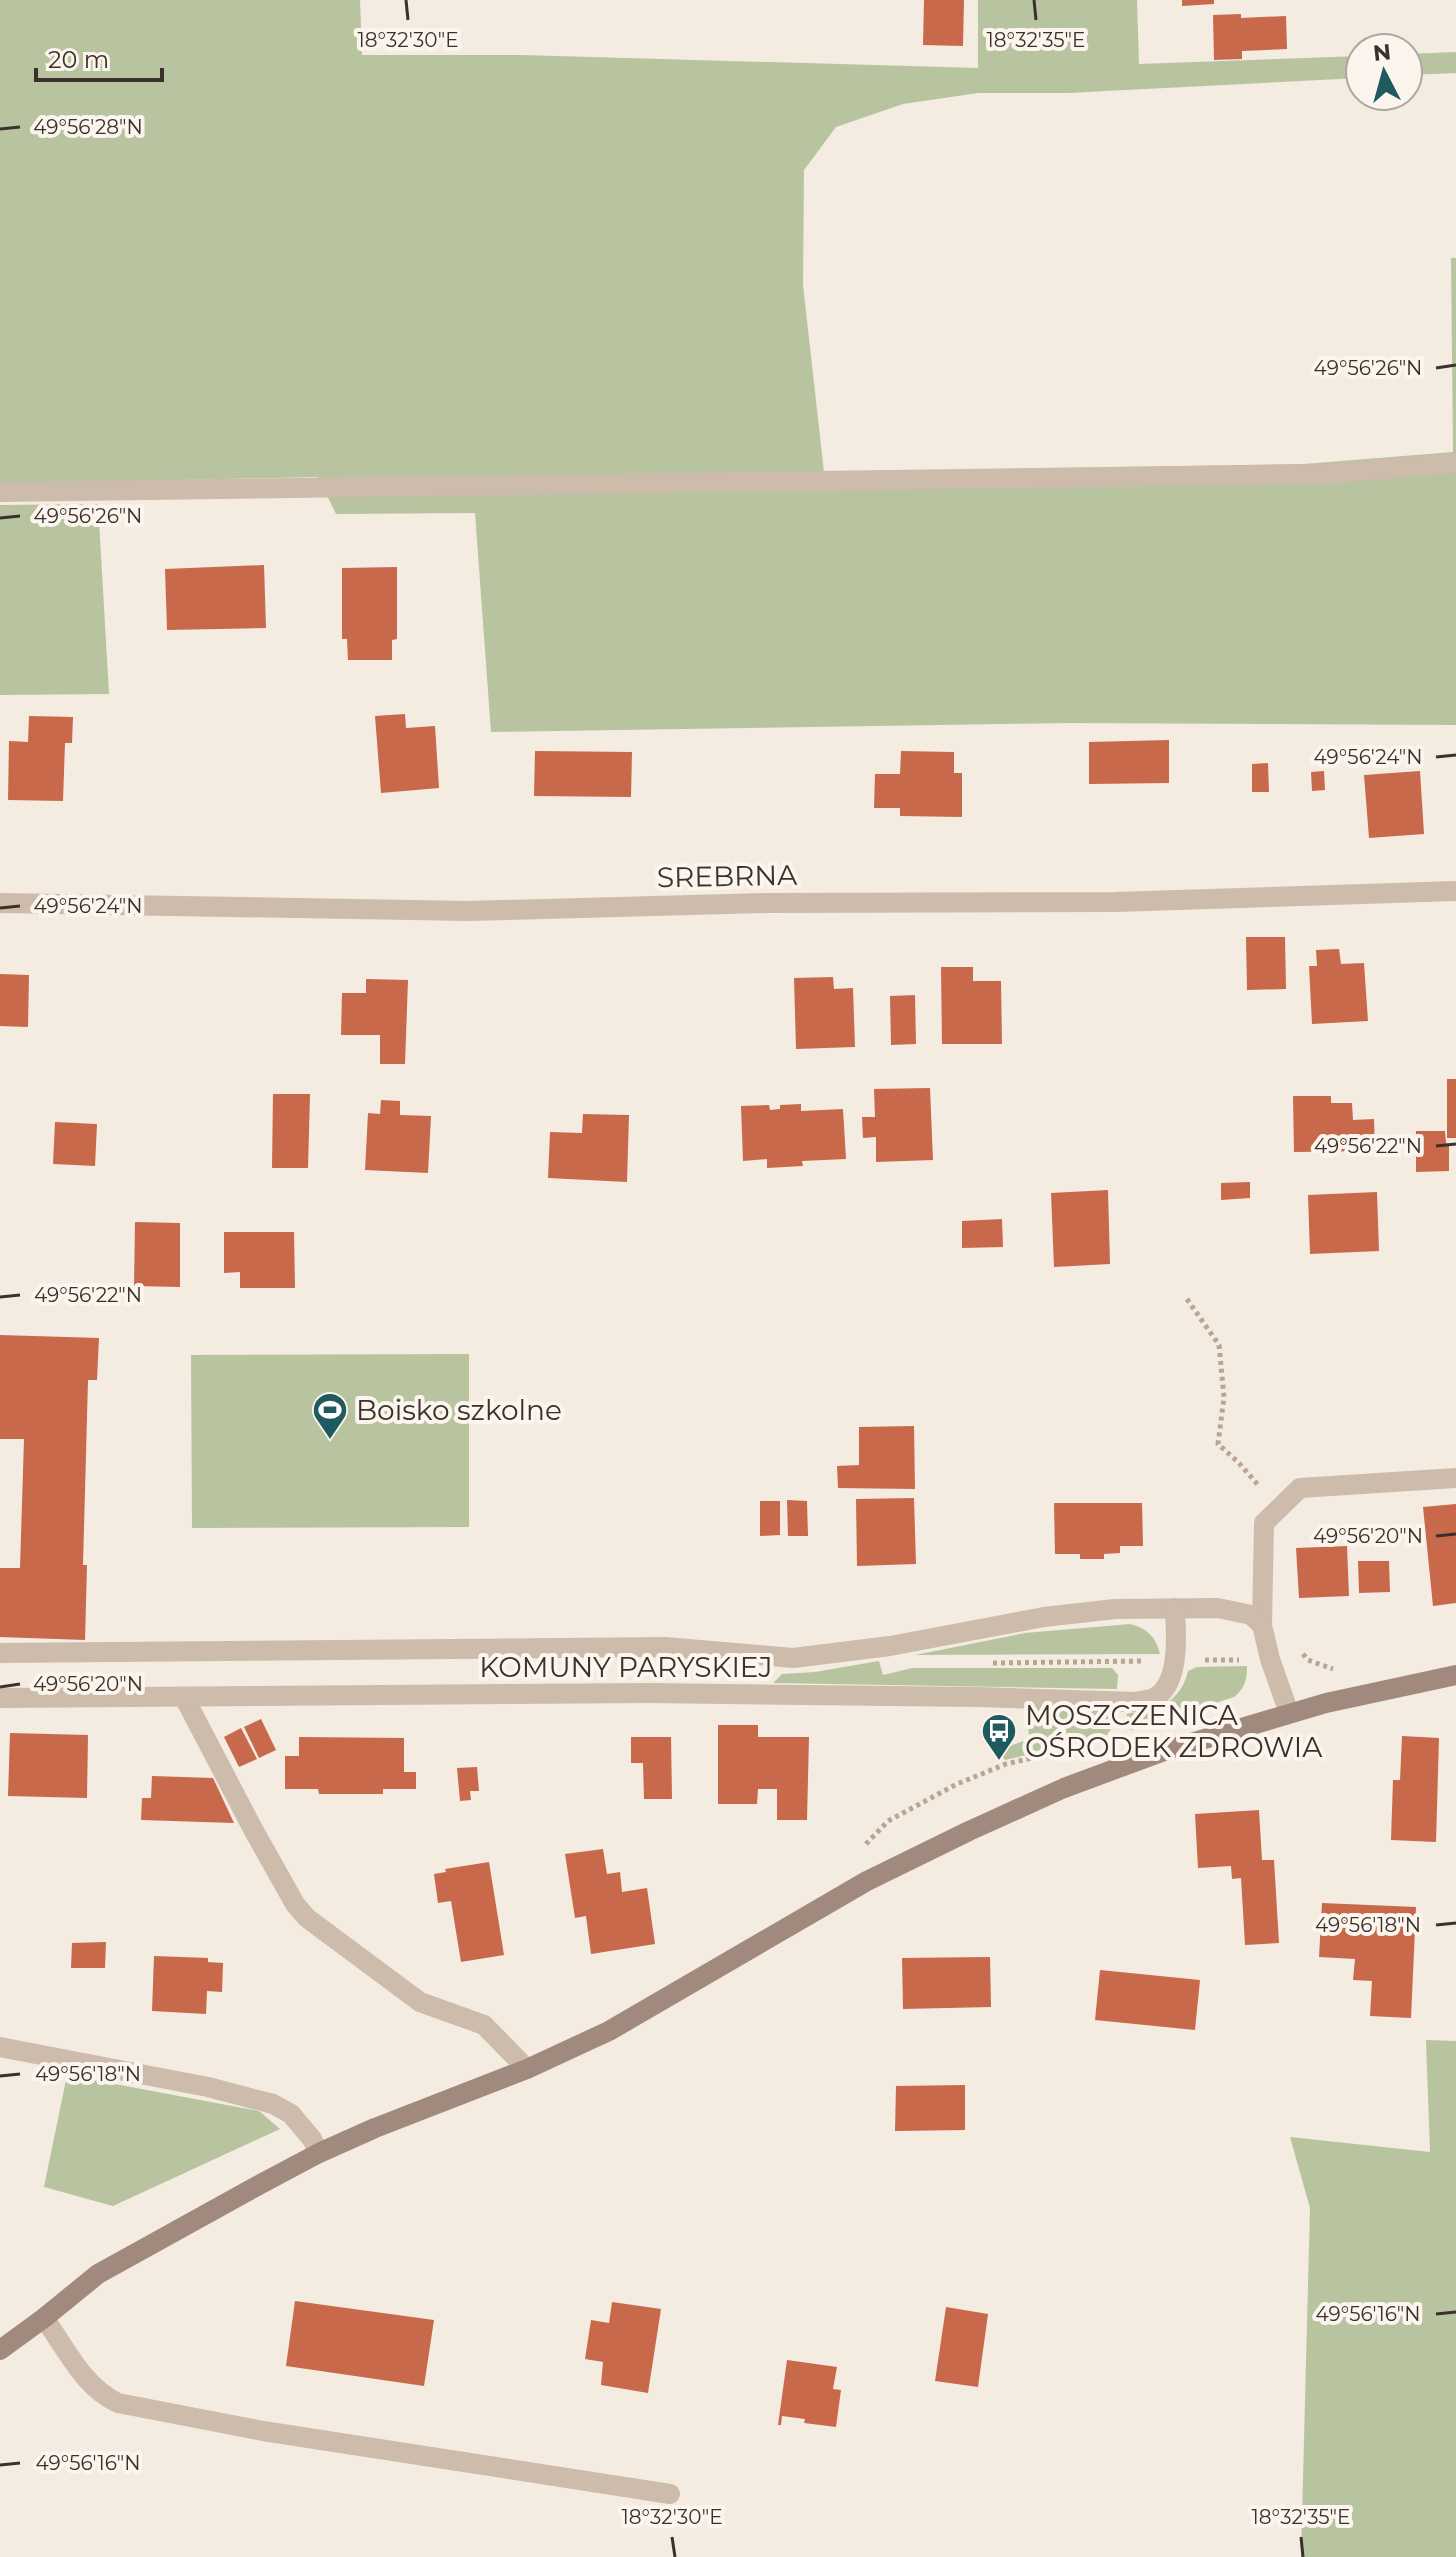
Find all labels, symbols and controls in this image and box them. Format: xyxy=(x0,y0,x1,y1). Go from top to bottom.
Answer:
text: 18°32'30"E xyxy=(357,28,459,52)
text: 18°32'35"E xyxy=(987,28,1085,52)
scale bar xyxy=(36,32,162,82)
north arrow xyxy=(1344,32,1424,112)
text: N xyxy=(1372,38,1392,67)
text: 20 m xyxy=(48,45,109,74)
text: 49°56'28"N xyxy=(33,115,143,139)
text: 49°56'26"N xyxy=(1314,356,1422,380)
text: 49°56'26"N xyxy=(34,504,142,528)
text: 49°56'24"N xyxy=(1314,745,1422,769)
street label: SREBRNA xyxy=(657,858,798,894)
text: 49°56'24"N xyxy=(34,894,142,918)
text: 49°56'22"N xyxy=(1314,1134,1422,1158)
text: 49°56'22"N xyxy=(34,1283,142,1307)
sports icon: Boisko szkolne xyxy=(311,1391,349,1441)
place label: Boisko szkolne xyxy=(356,1393,562,1427)
text: 49°56'20"N xyxy=(1313,1524,1423,1548)
street label: KOMUNY PARYSKIEJ xyxy=(479,1650,773,1684)
text: 49°56'20"N xyxy=(33,1672,143,1696)
place label: MOSZCZENICA OŚRODEK ZDROWIA xyxy=(1025,1698,1323,1764)
bus stop icon: MOSZCZENICA OŚRODEK ZDROWIA xyxy=(980,1712,1018,1762)
text: 49°56'18"N xyxy=(1315,1913,1421,1937)
text: 49°56'18"N xyxy=(35,2062,141,2086)
text: 49°56'16"N xyxy=(1315,2302,1421,2326)
text: 49°56'16"N xyxy=(35,2451,141,2475)
text: 18°32'30"E xyxy=(621,2505,723,2529)
text: 18°32'35"E xyxy=(1252,2505,1350,2529)

